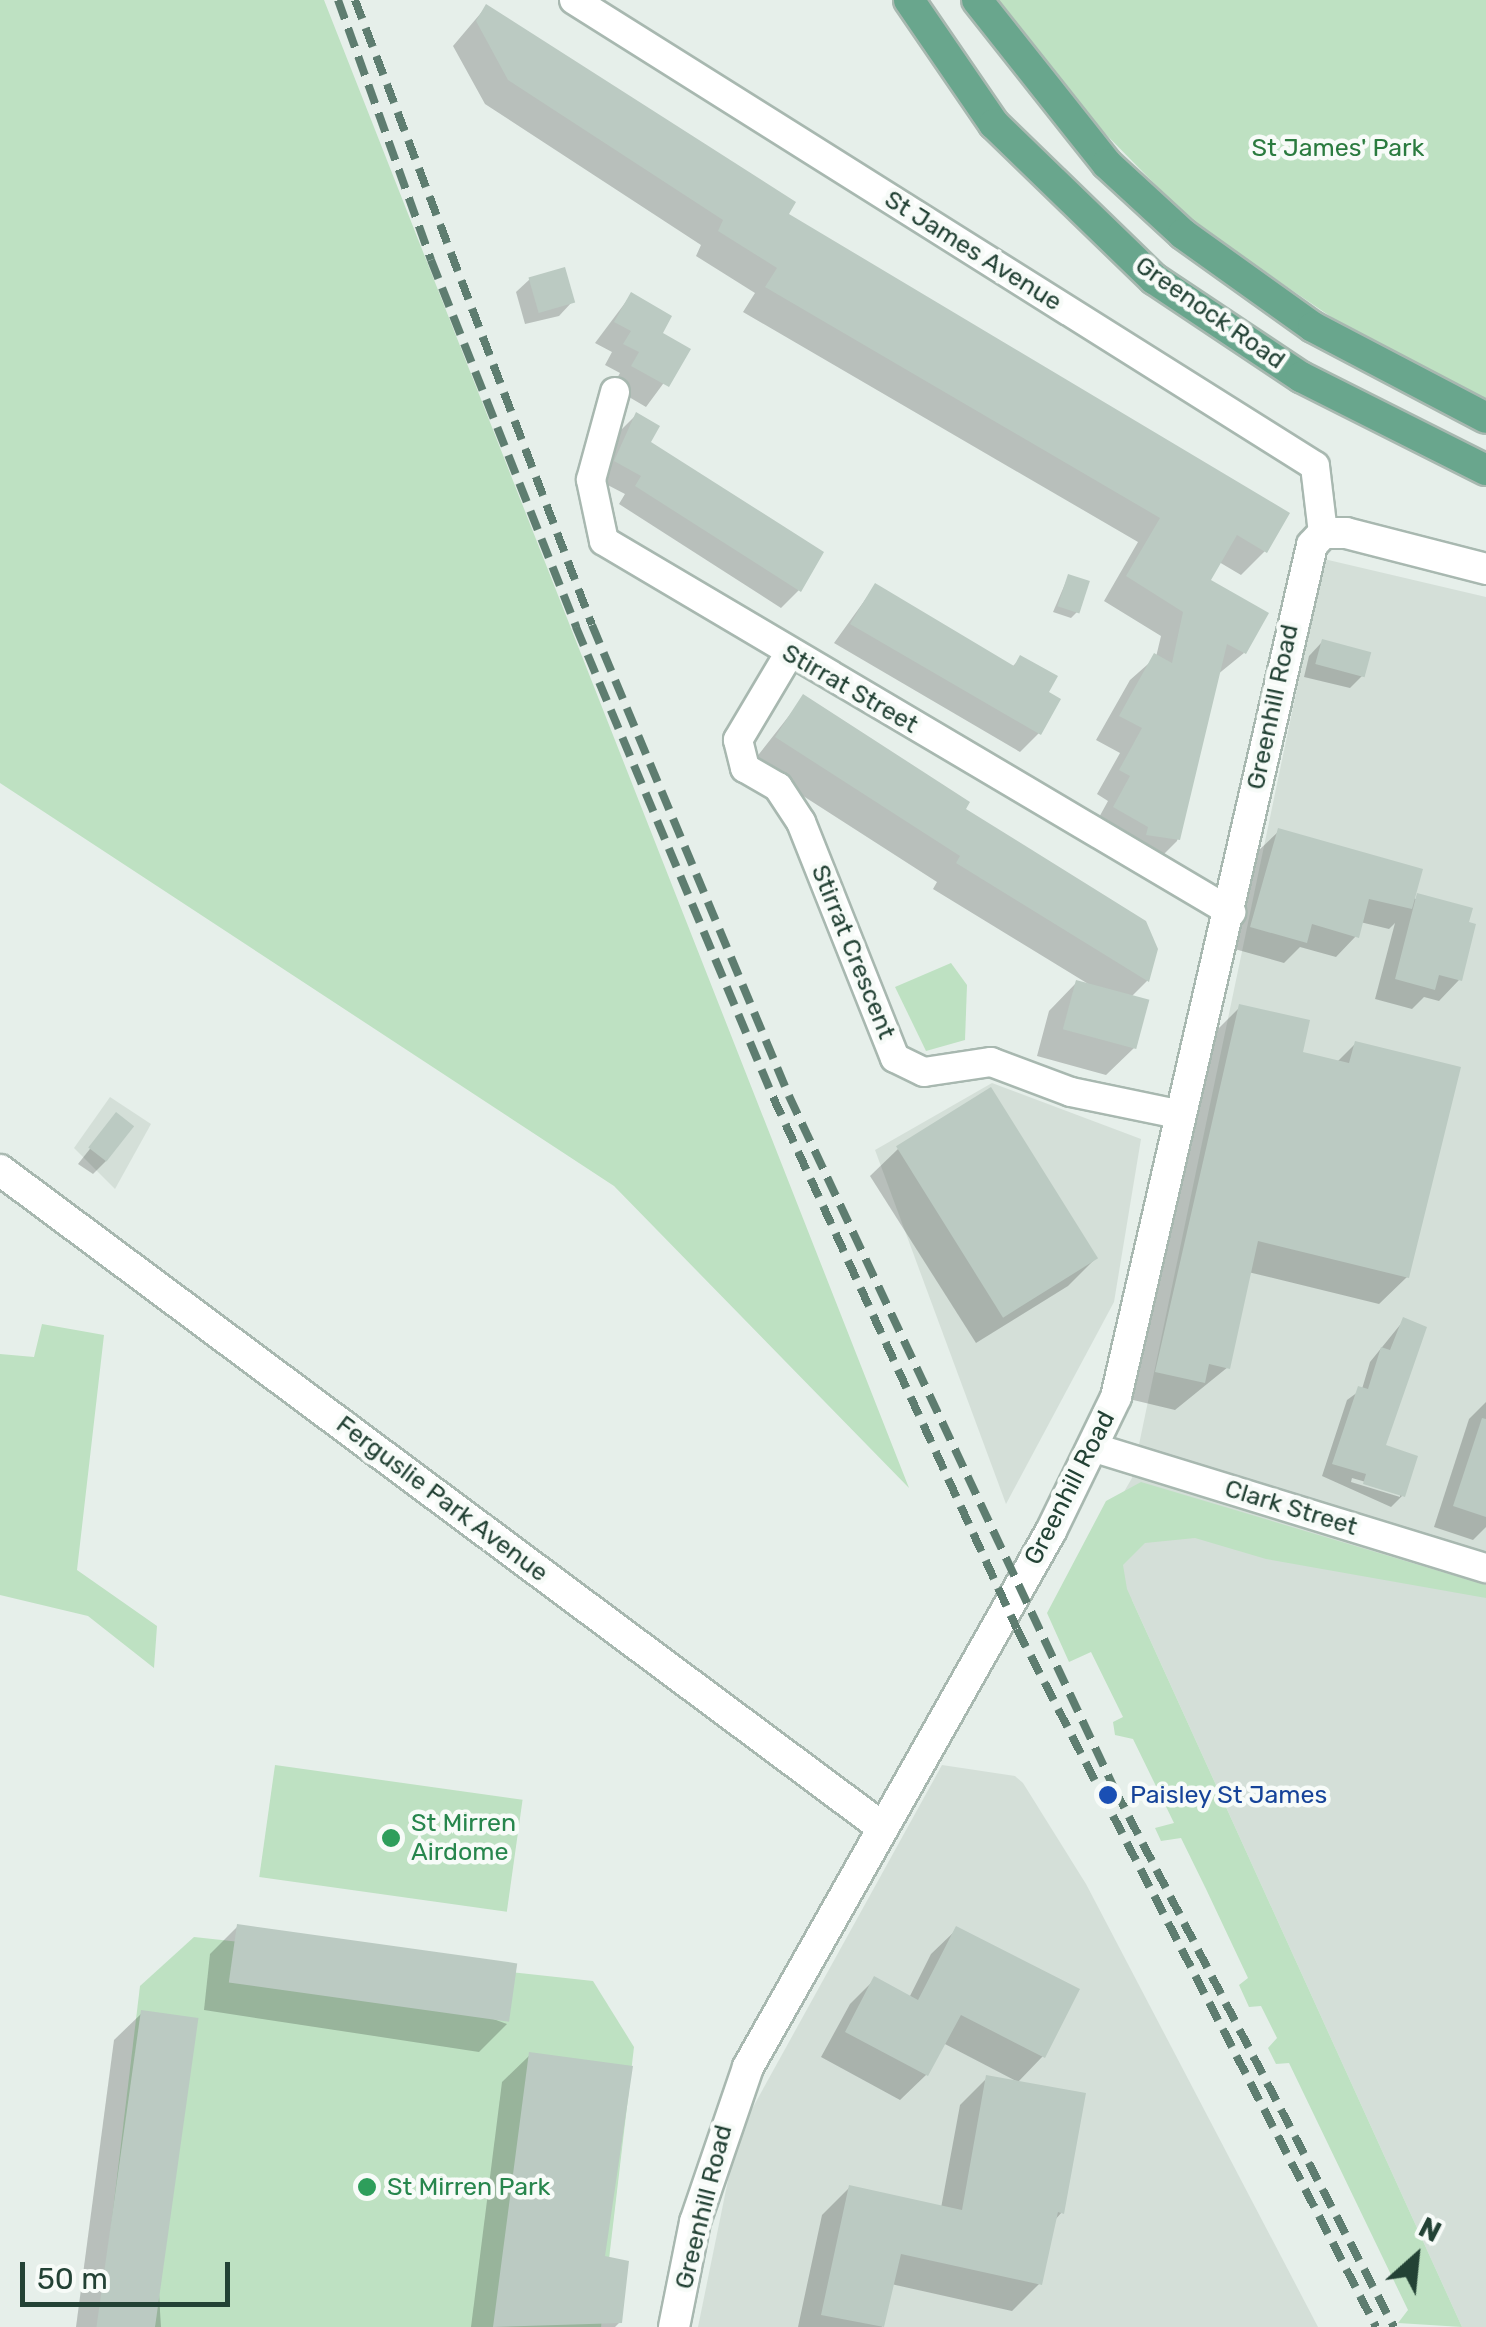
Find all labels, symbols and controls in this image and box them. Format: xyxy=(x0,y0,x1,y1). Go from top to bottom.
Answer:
park label: St James' Park xyxy=(1252,133,1424,163)
street label: St James Avenue xyxy=(879,184,1067,318)
street label: Greenock Road xyxy=(1129,250,1291,376)
street label: Greenhill Road xyxy=(1241,622,1305,792)
street label: Stirrat Street xyxy=(777,638,923,740)
street label: Stirrat Crescent xyxy=(804,861,902,1043)
street label: Greenhill Road xyxy=(1018,1406,1122,1570)
street label: Ferguslie Park Avenue xyxy=(330,1409,554,1589)
street label: Clark Street xyxy=(1221,1474,1361,1542)
place label: Paisley St James xyxy=(1130,1780,1328,1810)
marker: Paisley St James xyxy=(1095,1782,1121,1808)
place label: St Mirren Airdome xyxy=(411,1809,516,1868)
marker: St Mirren Airdome xyxy=(380,1827,402,1849)
street label: Greenhill Road xyxy=(669,2122,739,2292)
place label: St Mirren Park xyxy=(387,2172,550,2202)
marker: St Mirren Park xyxy=(356,2176,378,2198)
north arrow xyxy=(1366,2207,1466,2307)
text: N xyxy=(1413,2211,1446,2249)
scale bar xyxy=(25,2242,235,2304)
text: 50 m xyxy=(37,2261,108,2297)

